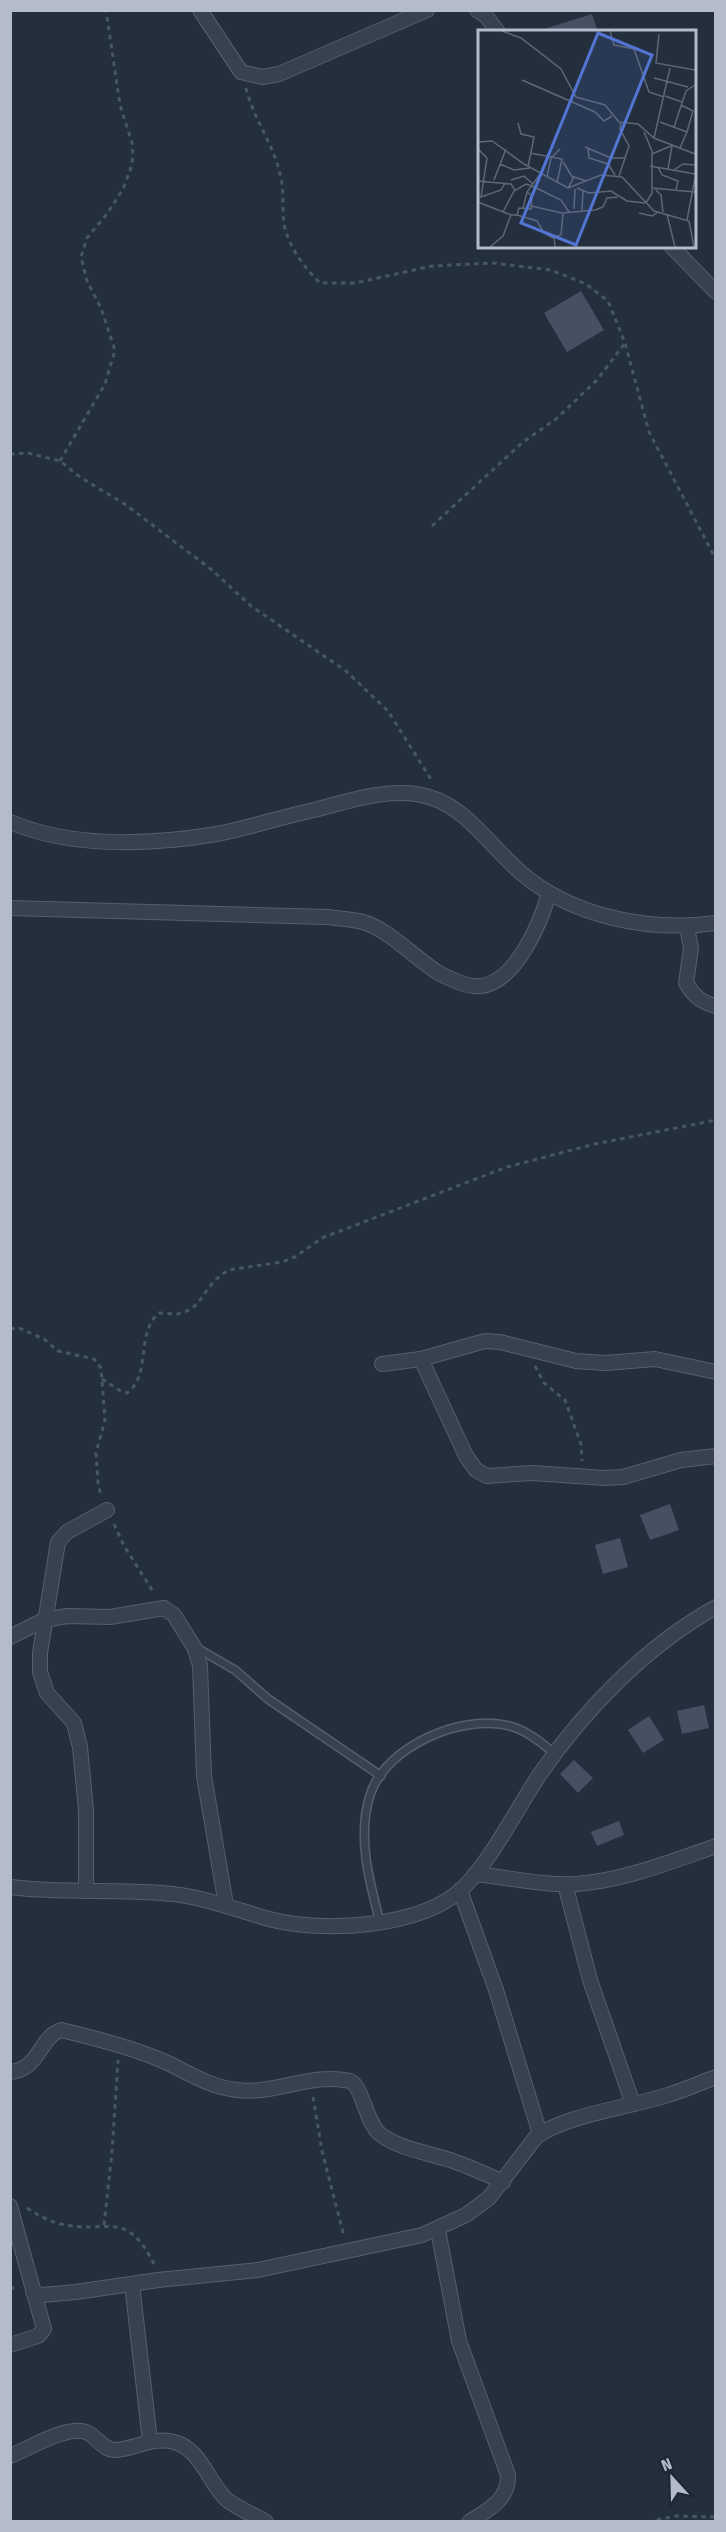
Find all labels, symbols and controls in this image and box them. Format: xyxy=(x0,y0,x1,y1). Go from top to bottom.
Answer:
inset map xyxy=(478,30,696,248)
north arrow xyxy=(642,2448,702,2508)
text: N xyxy=(659,2454,675,2475)

